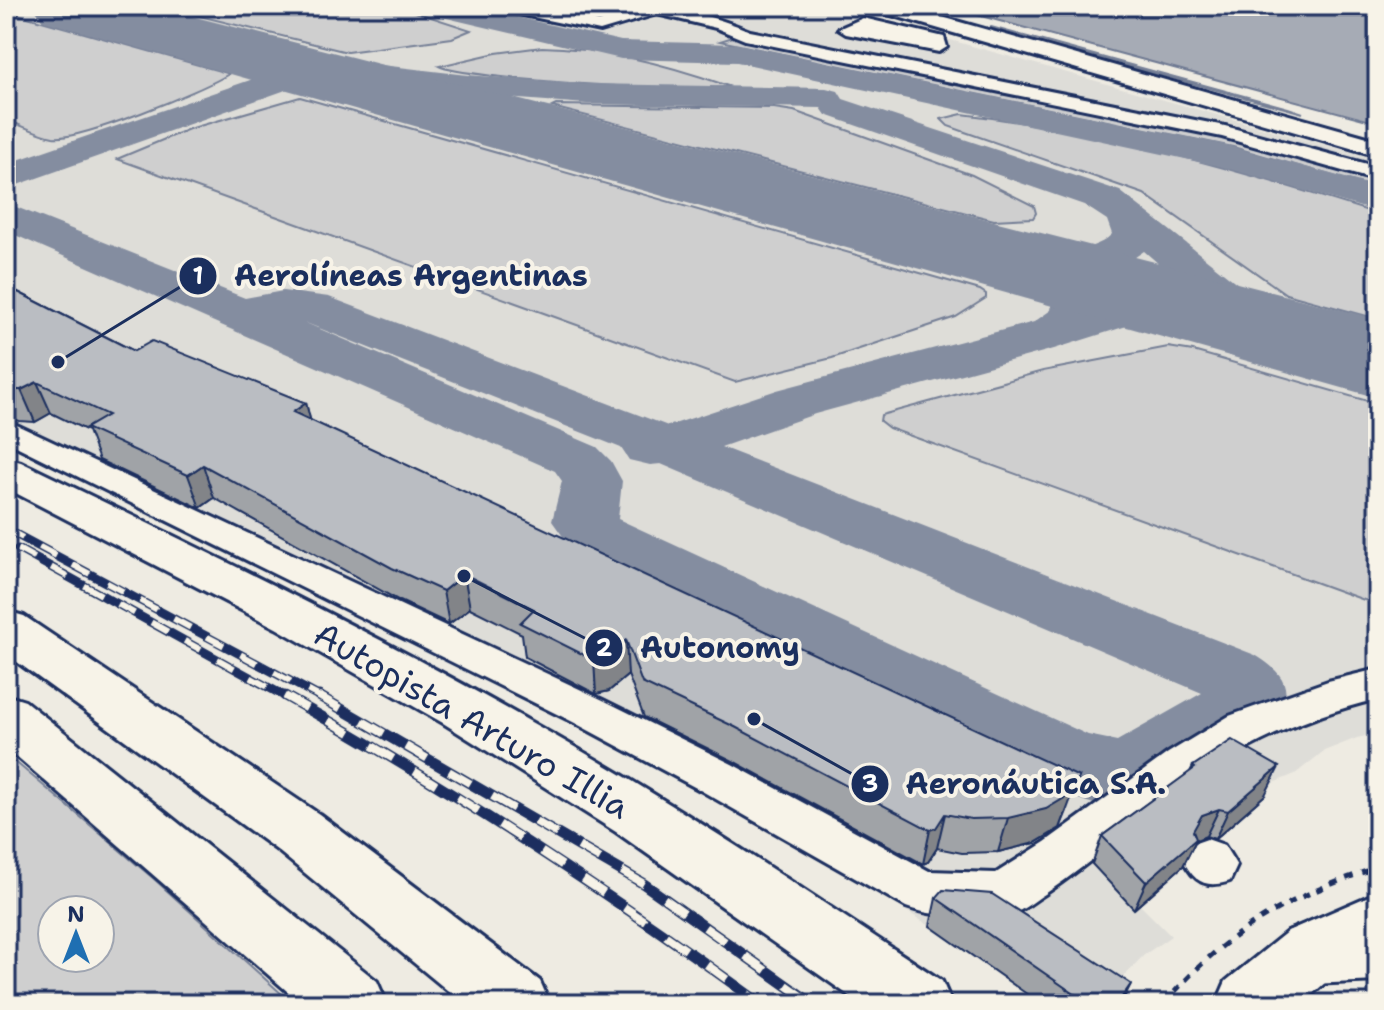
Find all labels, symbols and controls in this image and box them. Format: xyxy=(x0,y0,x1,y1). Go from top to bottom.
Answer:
callout: Aerolíneas Argentinas xyxy=(178,249,604,303)
text: Aerolíneas Argentinas xyxy=(234,255,588,296)
text: 1 xyxy=(193,260,203,292)
street label: Autopista Arturo Illia xyxy=(306,611,638,829)
callout: Autonomy xyxy=(584,621,816,675)
text: Autonomy xyxy=(640,627,800,668)
text: 2 xyxy=(596,632,613,664)
callout: Aeronáutica S.A. xyxy=(850,757,1183,811)
text: Aeronáutica S.A. xyxy=(906,763,1166,804)
text: 3 xyxy=(862,768,878,800)
north arrow xyxy=(36,894,116,974)
text: N xyxy=(67,900,85,929)

